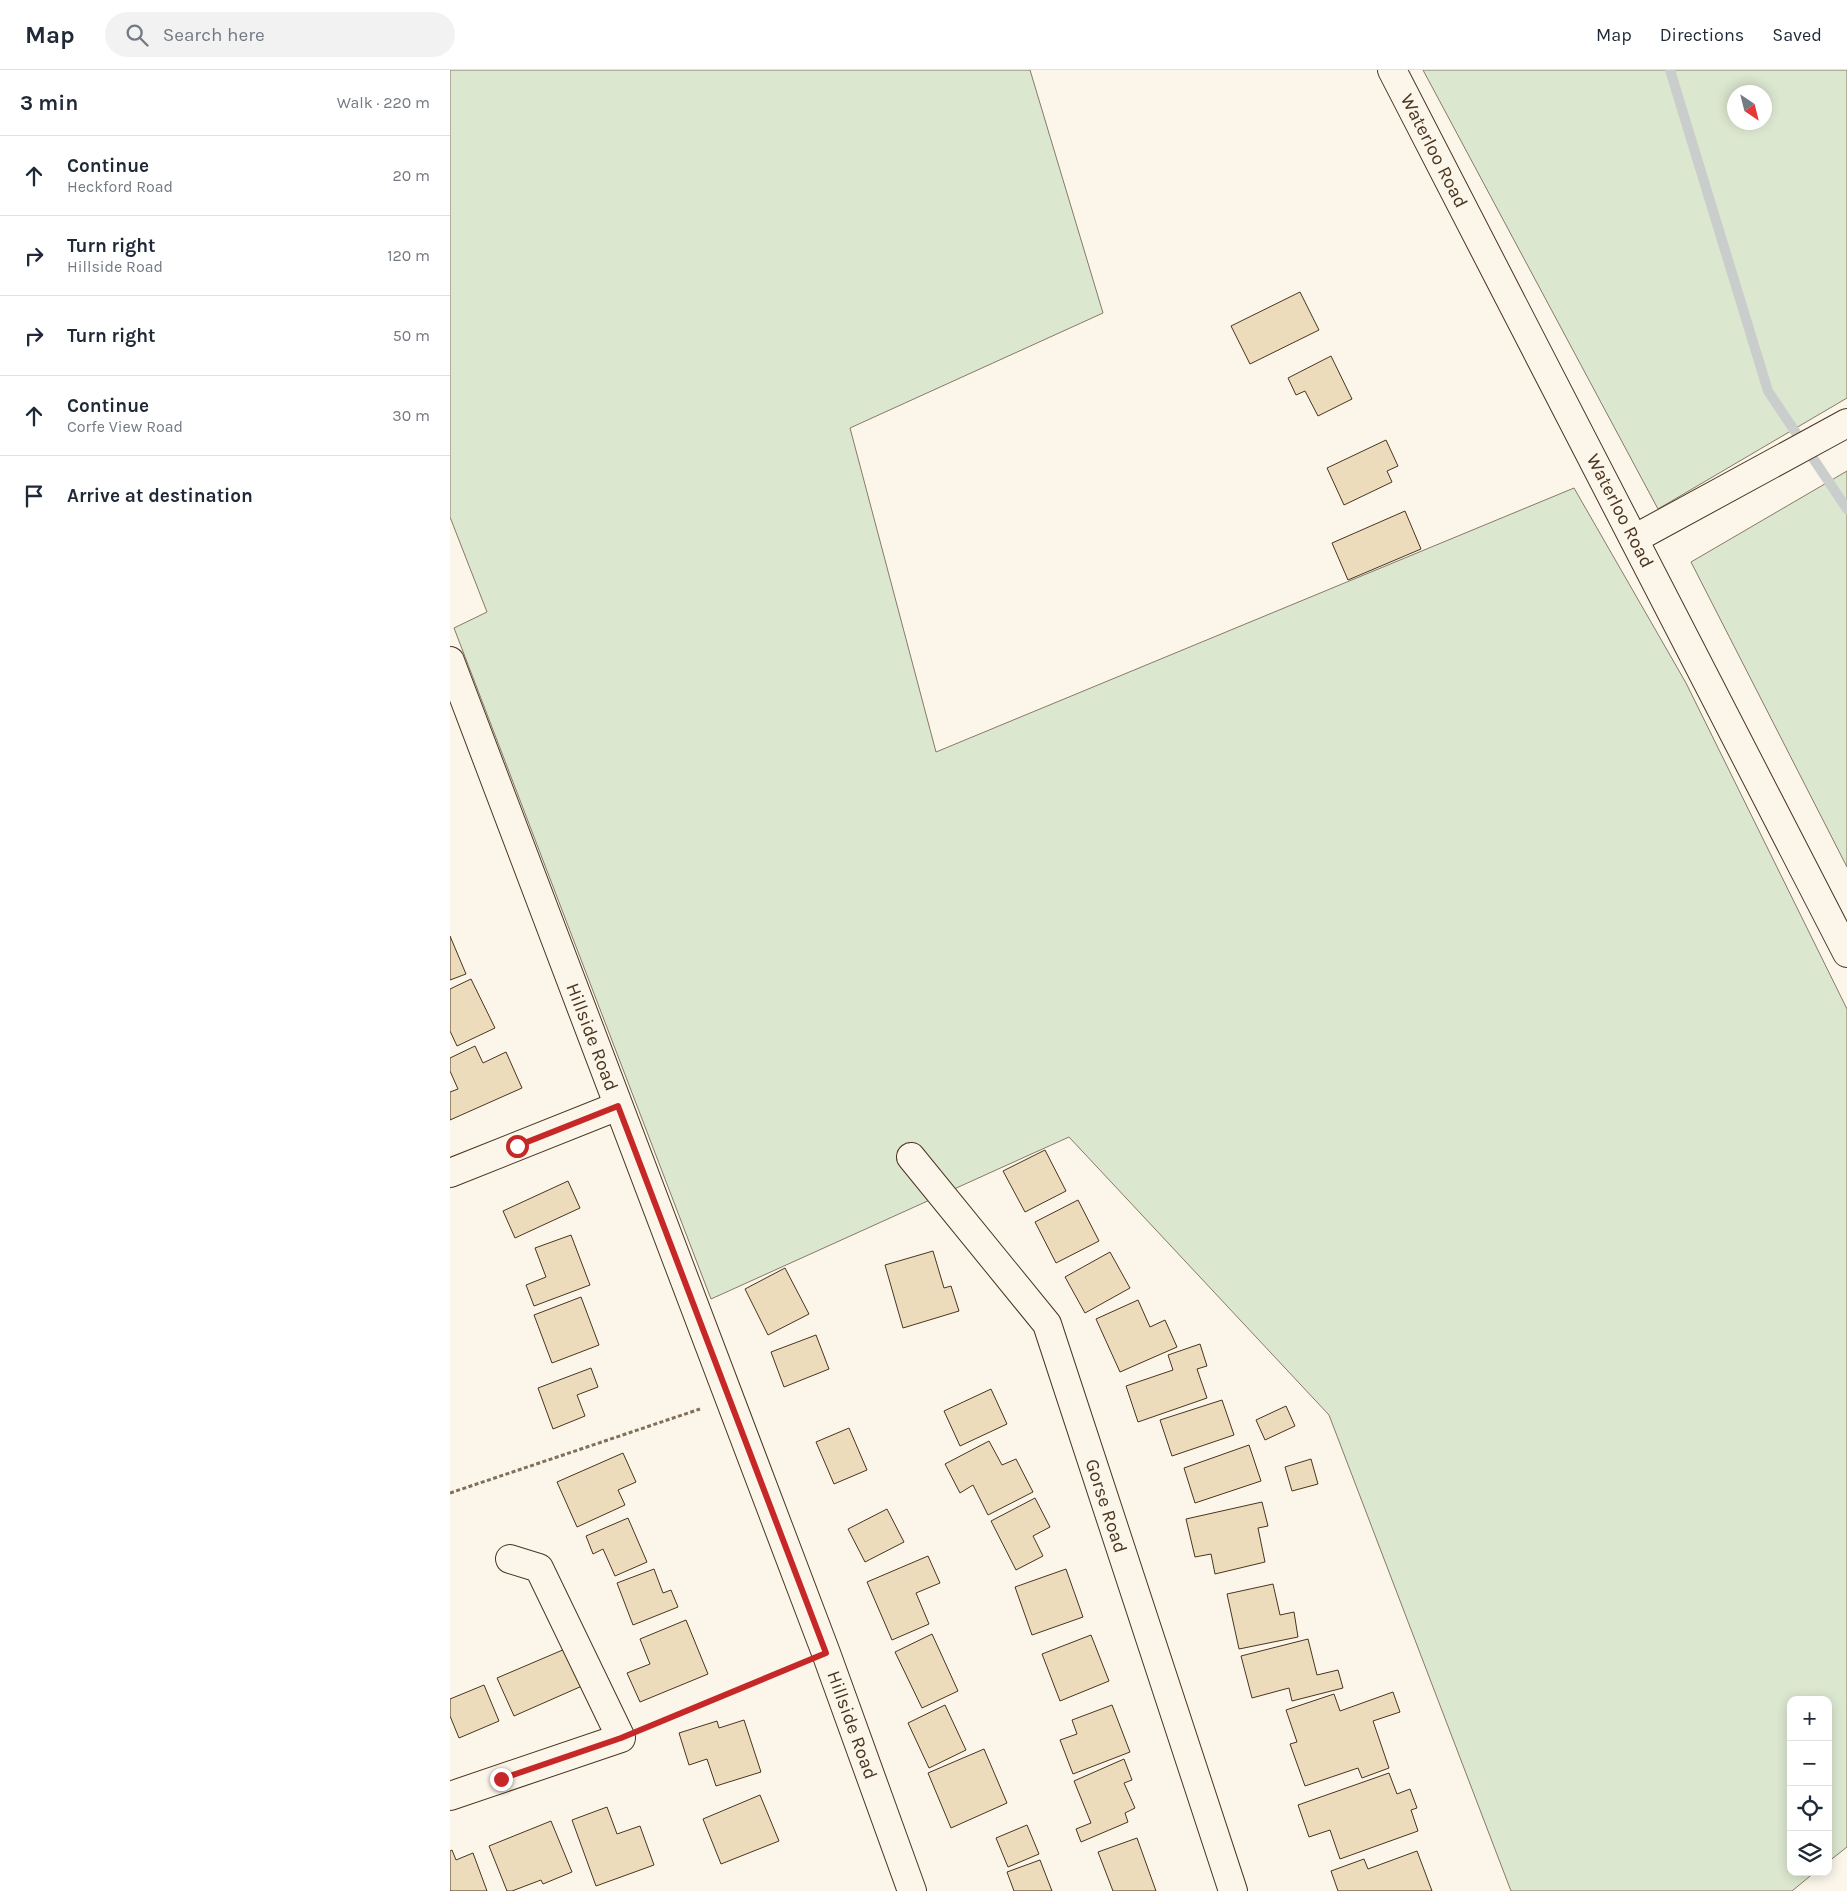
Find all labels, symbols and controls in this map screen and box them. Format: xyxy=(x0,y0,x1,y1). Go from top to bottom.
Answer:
search box xyxy=(105,12,455,57)
text: Map xyxy=(25,21,75,49)
icon: search xyxy=(123,21,151,49)
text: Search here xyxy=(163,24,265,46)
text: Map xyxy=(1596,24,1632,46)
text: Directions xyxy=(1660,24,1744,46)
text: Saved xyxy=(1772,24,1822,46)
north arrow xyxy=(1727,85,1772,130)
street label: Waterloo Road xyxy=(1396,90,1472,212)
text: 3 min xyxy=(20,91,78,115)
text: Walk · 220 m xyxy=(337,93,430,112)
text: Continue xyxy=(67,155,149,177)
icon: ahead xyxy=(20,162,48,190)
text: 20 m xyxy=(392,166,430,185)
text: Heckford Road xyxy=(67,177,173,196)
text: Turn right xyxy=(67,235,156,257)
icon: right xyxy=(20,242,48,270)
text: 120 m xyxy=(387,246,430,265)
text: Hillside Road xyxy=(67,257,163,276)
icon: right xyxy=(20,322,48,350)
text: Turn right xyxy=(67,325,156,347)
text: 50 m xyxy=(393,326,430,345)
text: Continue xyxy=(67,395,149,417)
icon: ahead xyxy=(20,402,48,430)
text: 30 m xyxy=(392,406,430,425)
text: Corfe View Road xyxy=(67,417,183,436)
street label: Waterloo Road xyxy=(1582,450,1658,572)
icon: arrive xyxy=(20,482,48,510)
text: Arrive at destination xyxy=(67,485,253,507)
street label: Hillside Road xyxy=(561,980,623,1094)
route start xyxy=(506,1135,529,1158)
street label: Gorse Road xyxy=(1080,1456,1132,1556)
street label: Hillside Road xyxy=(822,1668,882,1782)
map controls xyxy=(1787,1696,1832,1876)
button: + xyxy=(1787,1696,1832,1741)
button: − xyxy=(1787,1741,1832,1786)
route end xyxy=(490,1768,513,1791)
button: locate xyxy=(1787,1786,1832,1831)
button: layers xyxy=(1787,1831,1832,1876)

